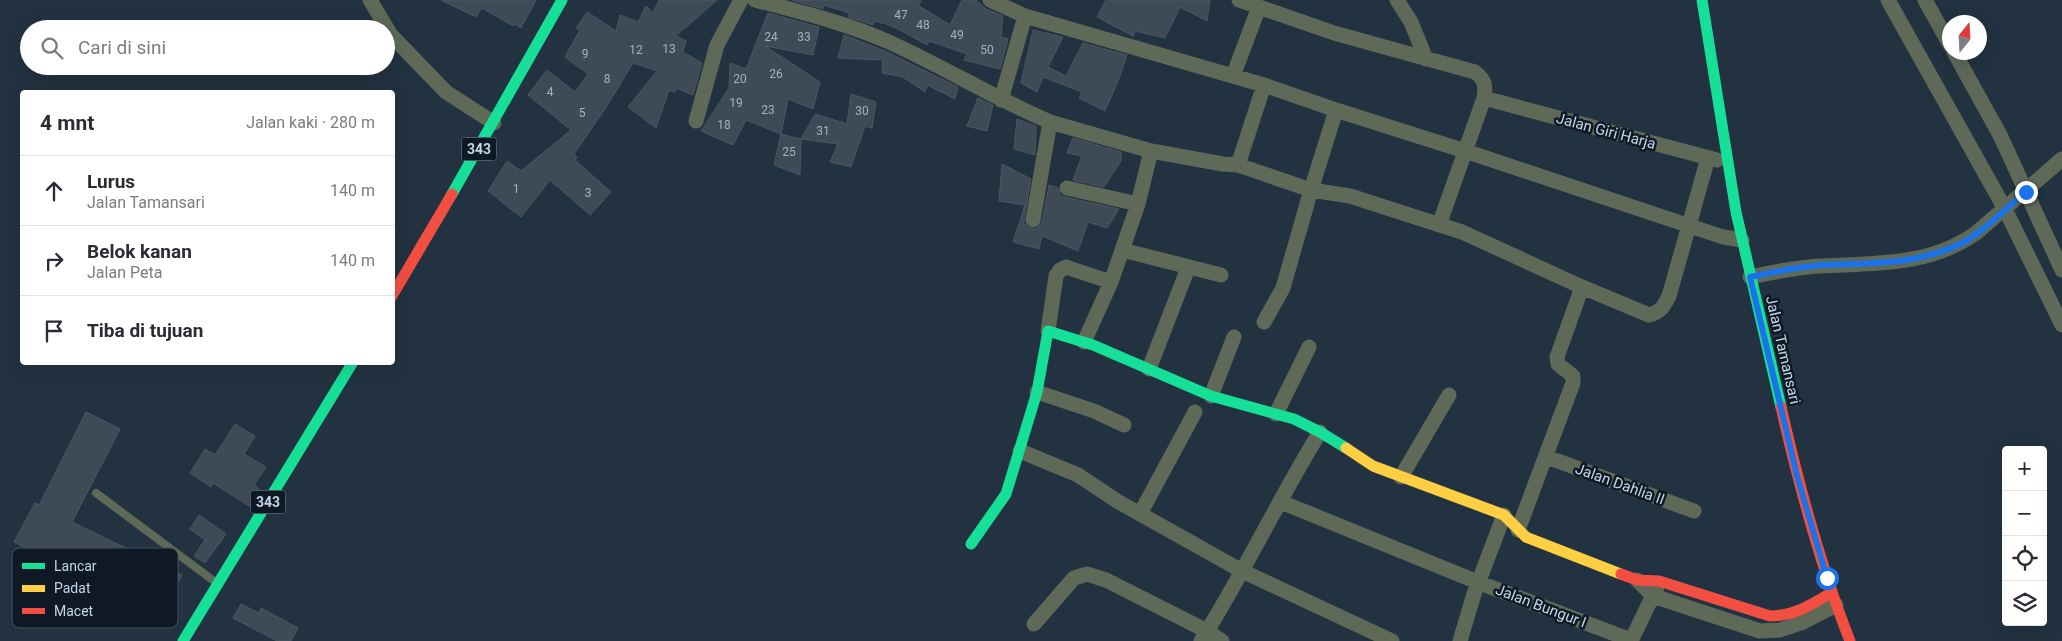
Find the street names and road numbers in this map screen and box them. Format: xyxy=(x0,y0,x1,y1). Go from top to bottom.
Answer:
street label: Jalan Giri Harja xyxy=(1554,109,1658,153)
road number: 343 xyxy=(462,138,496,160)
street label: Jalan Tamansari xyxy=(1762,294,1804,406)
street label: Jalan Dahlia II xyxy=(1573,459,1667,509)
road number: 343 xyxy=(250,491,286,514)
street label: Jalan Bungur I xyxy=(1493,580,1589,632)

